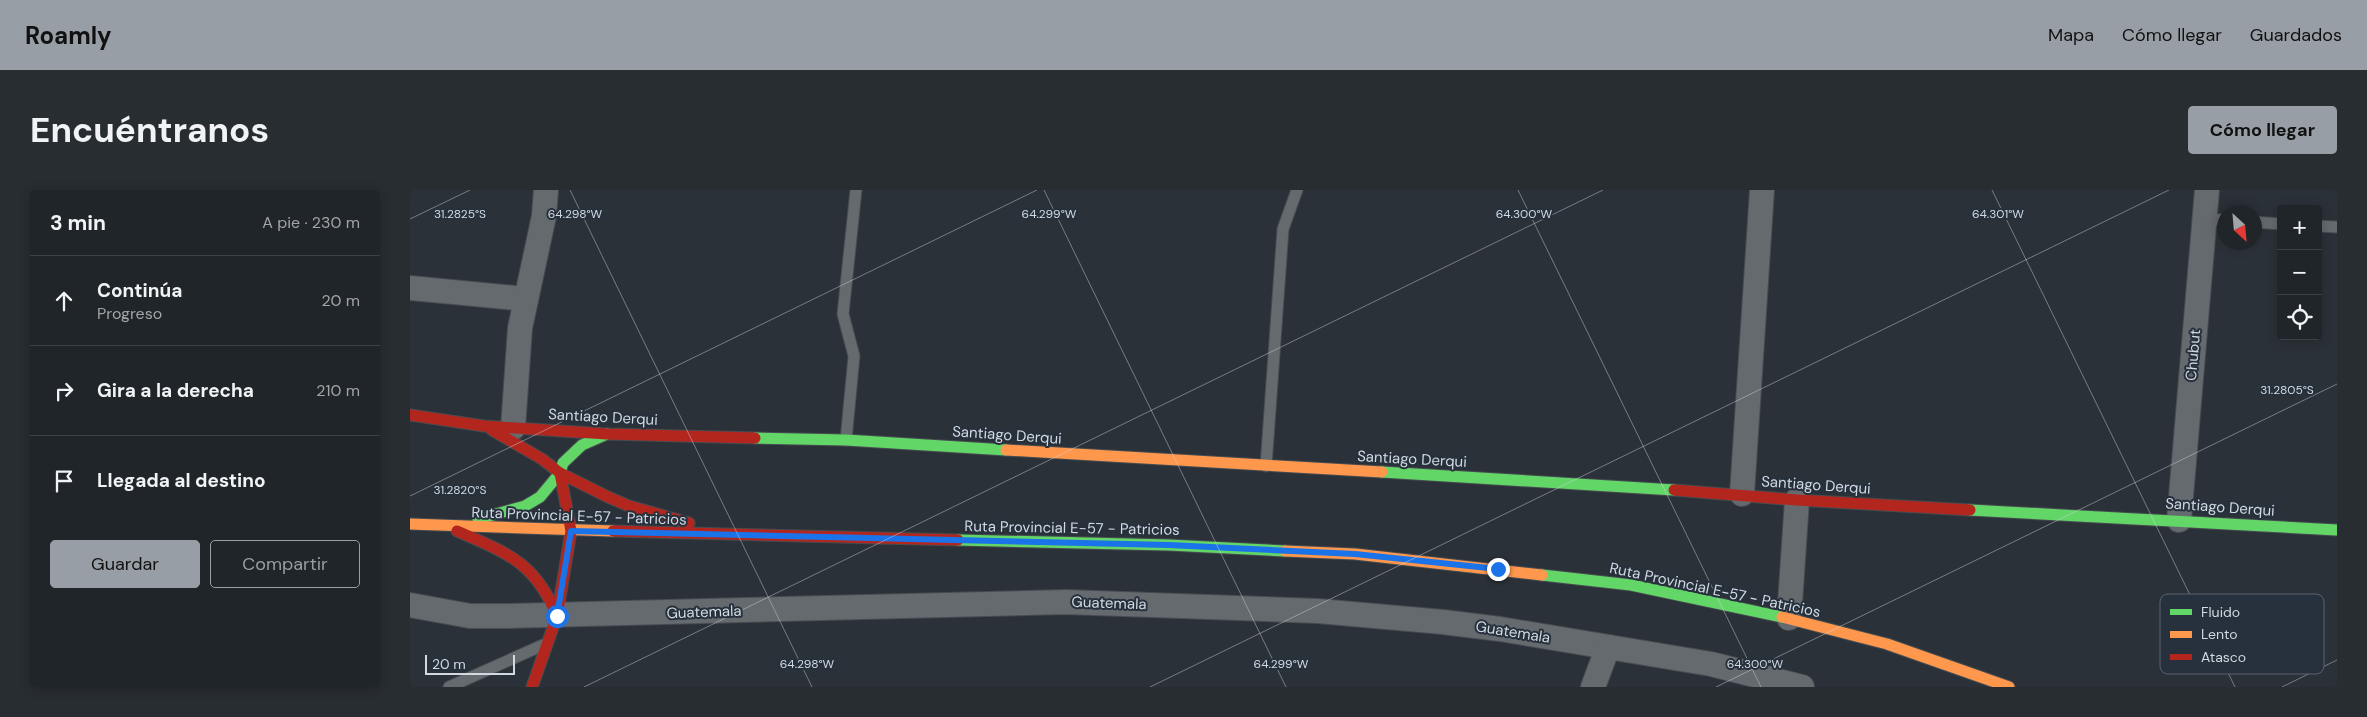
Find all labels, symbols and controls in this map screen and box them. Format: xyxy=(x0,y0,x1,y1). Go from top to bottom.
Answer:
text: Roamly xyxy=(25,20,112,51)
text: Mapa xyxy=(2048,23,2094,47)
text: Cómo llegar xyxy=(2122,23,2222,47)
text: Guardados xyxy=(2250,23,2342,47)
button: Cómo llegar xyxy=(2188,106,2337,154)
text: Encuéntranos xyxy=(30,107,269,153)
north arrow xyxy=(2217,205,2262,250)
map controls xyxy=(2277,205,2322,340)
button: + xyxy=(2277,205,2322,250)
text: 31.2825°S xyxy=(434,206,486,222)
text: 64.298°W xyxy=(548,206,603,222)
text: 64.299°W xyxy=(1022,206,1077,222)
text: 64.300°W xyxy=(1496,206,1553,222)
text: 64.301°W xyxy=(1972,206,2024,222)
text: 3 min xyxy=(50,209,106,237)
text: A pie · 230 m xyxy=(262,212,360,233)
button: − xyxy=(2277,250,2322,295)
text: Continúa xyxy=(97,278,182,303)
icon: ahead xyxy=(50,287,78,315)
text: 20 m xyxy=(321,290,360,311)
button: locate xyxy=(2277,295,2322,340)
text: Progreso xyxy=(97,303,162,324)
street label: Chubut xyxy=(2181,328,2205,382)
icon: right xyxy=(50,377,78,405)
text: Gira a la derecha xyxy=(97,378,254,403)
text: 210 m xyxy=(316,380,360,401)
text: 31.2805°S xyxy=(2260,382,2314,398)
street label: Santiago Derqui xyxy=(548,404,658,430)
street label: Santiago Derqui xyxy=(952,421,1062,449)
street label: Santiago Derqui xyxy=(1357,446,1467,472)
icon: arrive xyxy=(50,467,78,495)
text: Llegada al destino xyxy=(97,468,266,493)
street label: Santiago Derqui xyxy=(1761,471,1871,499)
text: 31.2820°S xyxy=(434,482,486,498)
street label: Santiago Derqui xyxy=(2165,493,2275,521)
street label: Ruta Provincial E-57 - Patricios xyxy=(471,502,687,530)
street label: Ruta Provincial E-57 - Patricios xyxy=(964,516,1180,540)
button: Guardar xyxy=(50,540,200,588)
button: Compartir xyxy=(210,540,360,588)
route end xyxy=(1487,558,1510,581)
street label: Ruta Provincial E-57 - Patricios xyxy=(1608,558,1822,622)
street label: Guatemala xyxy=(1071,592,1147,614)
legend xyxy=(2160,594,2324,674)
street label: Guatemala xyxy=(666,601,742,623)
text: Fluido xyxy=(2201,603,2240,621)
route start xyxy=(546,605,569,628)
street label: Guatemala xyxy=(1474,616,1552,648)
text: Lento xyxy=(2201,625,2238,643)
text: Atasco xyxy=(2201,648,2246,666)
scale bar xyxy=(425,652,515,675)
text: 20 m xyxy=(432,655,466,673)
text: 64.298°W xyxy=(780,656,835,672)
text: 64.299°W xyxy=(1254,656,1309,672)
text: 64.300°W xyxy=(1727,656,1784,672)

